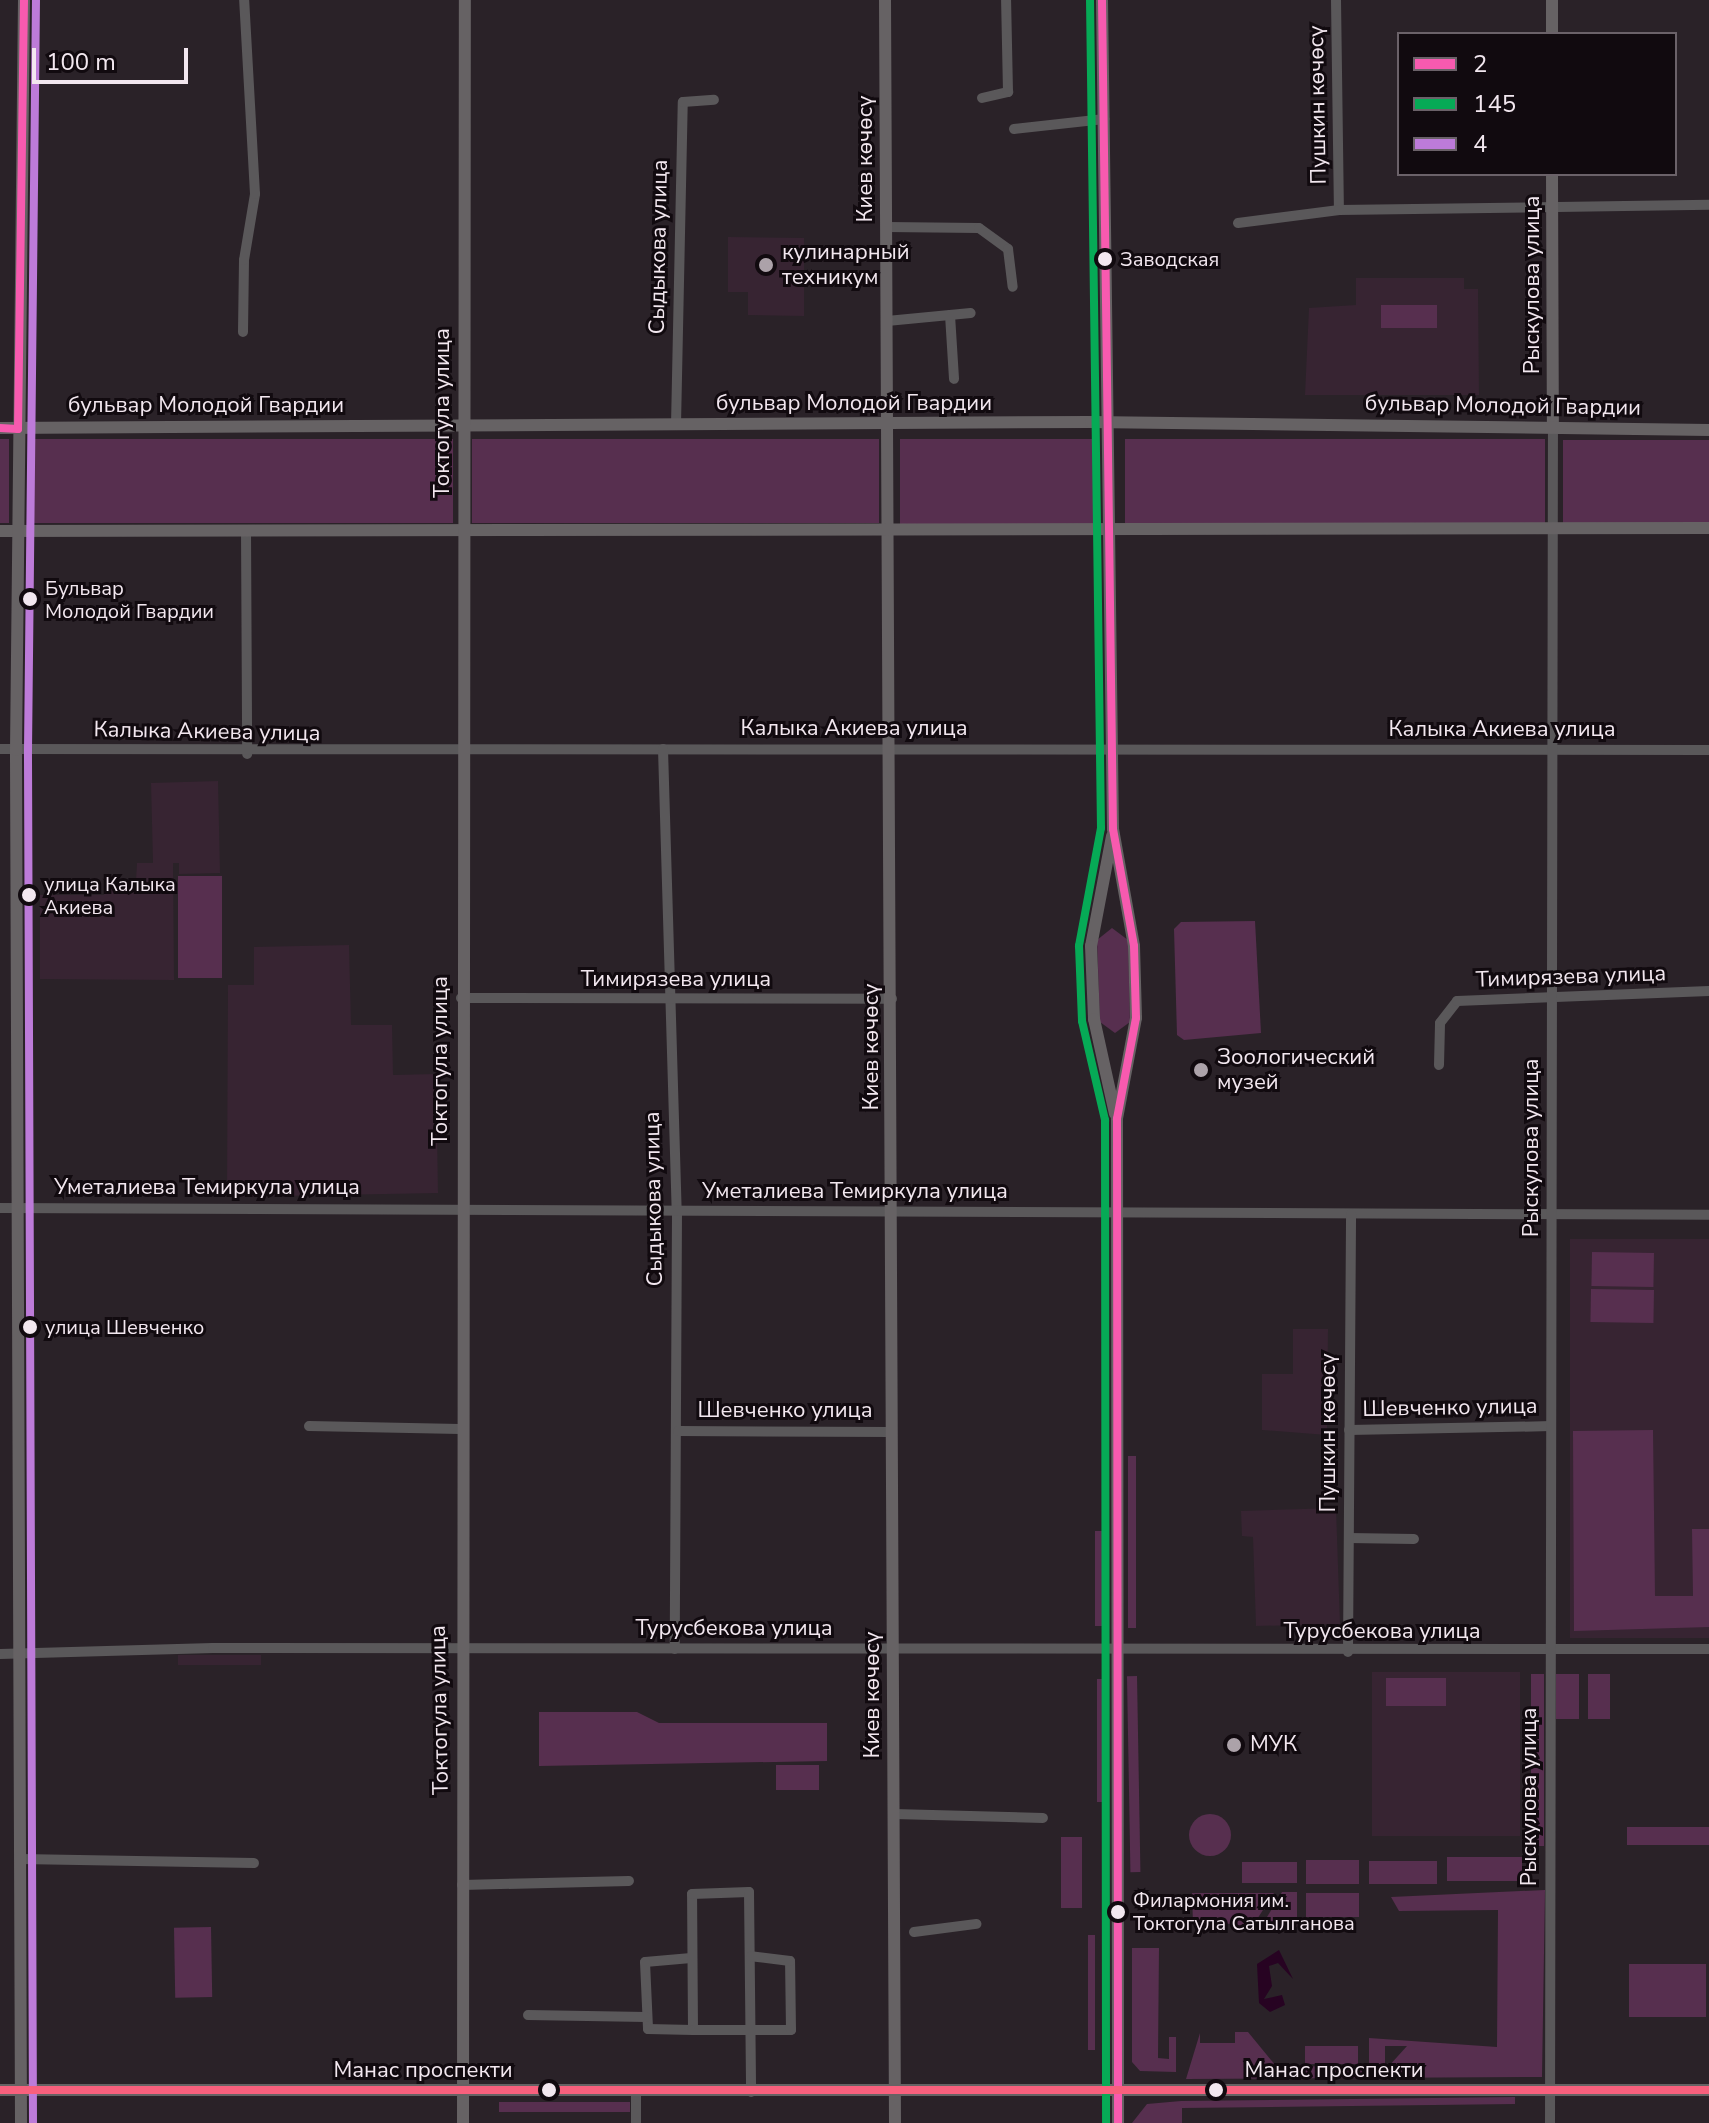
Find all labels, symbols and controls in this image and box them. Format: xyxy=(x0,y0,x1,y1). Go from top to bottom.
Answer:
street label: Пушкин көчөсү xyxy=(1303,25,1333,185)
scale bar xyxy=(36,32,192,82)
legend xyxy=(1397,32,1677,176)
text: 100 m xyxy=(46,46,116,78)
text: 2 xyxy=(1473,48,1487,80)
text: 145 xyxy=(1473,88,1516,120)
street label: Киев көчөсү xyxy=(853,96,879,222)
text: 4 xyxy=(1473,128,1487,160)
street label: Сыдыкова улица xyxy=(644,159,674,335)
street label: Рыскулова улица xyxy=(1520,196,1546,374)
place label: кулинарный техникум xyxy=(782,239,910,290)
place label: Заводская xyxy=(1120,247,1219,271)
marker: Заводская xyxy=(1097,251,1113,267)
marker: кулинарный техникум xyxy=(757,256,775,274)
street label: Токтогула улица xyxy=(430,328,456,498)
street label: бульвар Молодой Гвардии xyxy=(1365,390,1641,422)
street label: бульвар Молодой Гвардии xyxy=(716,391,992,417)
street label: бульвар Молодой Гвардии xyxy=(68,393,344,419)
place label: Бульвар Молодой Гвардии xyxy=(45,576,214,623)
marker: Бульвар Молодой Гвардии xyxy=(22,591,38,607)
street label: Калыка Акиева улица xyxy=(740,716,968,742)
street label: Калыка Акиева улица xyxy=(93,717,321,747)
street label: Калыка Акиева улица xyxy=(1388,717,1616,743)
place label: улица Калыка Акиева xyxy=(44,872,176,919)
marker: улица Калыка Акиева xyxy=(21,887,37,903)
street label: Тимирязева улица xyxy=(1475,960,1667,994)
street label: Тимирязева улица xyxy=(581,967,771,993)
street label: Токтогула улица xyxy=(428,976,454,1146)
street label: Киев көчөсү xyxy=(859,984,885,1110)
place label: Зоологический музей xyxy=(1217,1044,1375,1096)
street label: Рыскулова улица xyxy=(1519,1059,1545,1237)
marker: Зоологический музей xyxy=(1192,1061,1210,1079)
street label: Сыдыкова улица xyxy=(639,1111,669,1287)
street label: Уметалиева Темиркула улица xyxy=(54,1175,360,1201)
street label: Уметалиева Темиркула улица xyxy=(702,1179,1008,1205)
place label: улица Шевченко xyxy=(45,1315,204,1339)
marker: улица Шевченко xyxy=(22,1319,38,1335)
street label: Пушкин көчөсү xyxy=(1316,1353,1342,1513)
street label: Шевченко улица xyxy=(1362,1393,1538,1423)
street label: Шевченко улица xyxy=(697,1398,873,1424)
street label: Турусбекова улица xyxy=(635,1616,833,1642)
street label: Турусбекова улица xyxy=(1283,1619,1481,1645)
street label: Токтогула улица xyxy=(425,1625,455,1795)
street label: Киев көчөсү xyxy=(860,1632,886,1758)
street label: Рыскулова улица xyxy=(1517,1708,1543,1886)
place label: МУК xyxy=(1250,1732,1297,1758)
marker: МУК xyxy=(1225,1736,1243,1754)
place label: Филармония им. Токтогула Сатылганова xyxy=(1133,1888,1355,1935)
marker: Филармония им. Токтогула Сатылганова xyxy=(1110,1904,1126,1920)
street label: Манас проспекти xyxy=(333,2058,513,2084)
street label: Манас проспекти xyxy=(1244,2058,1424,2084)
unlabelled marker xyxy=(541,2082,557,2098)
unlabelled marker xyxy=(1208,2082,1224,2098)

